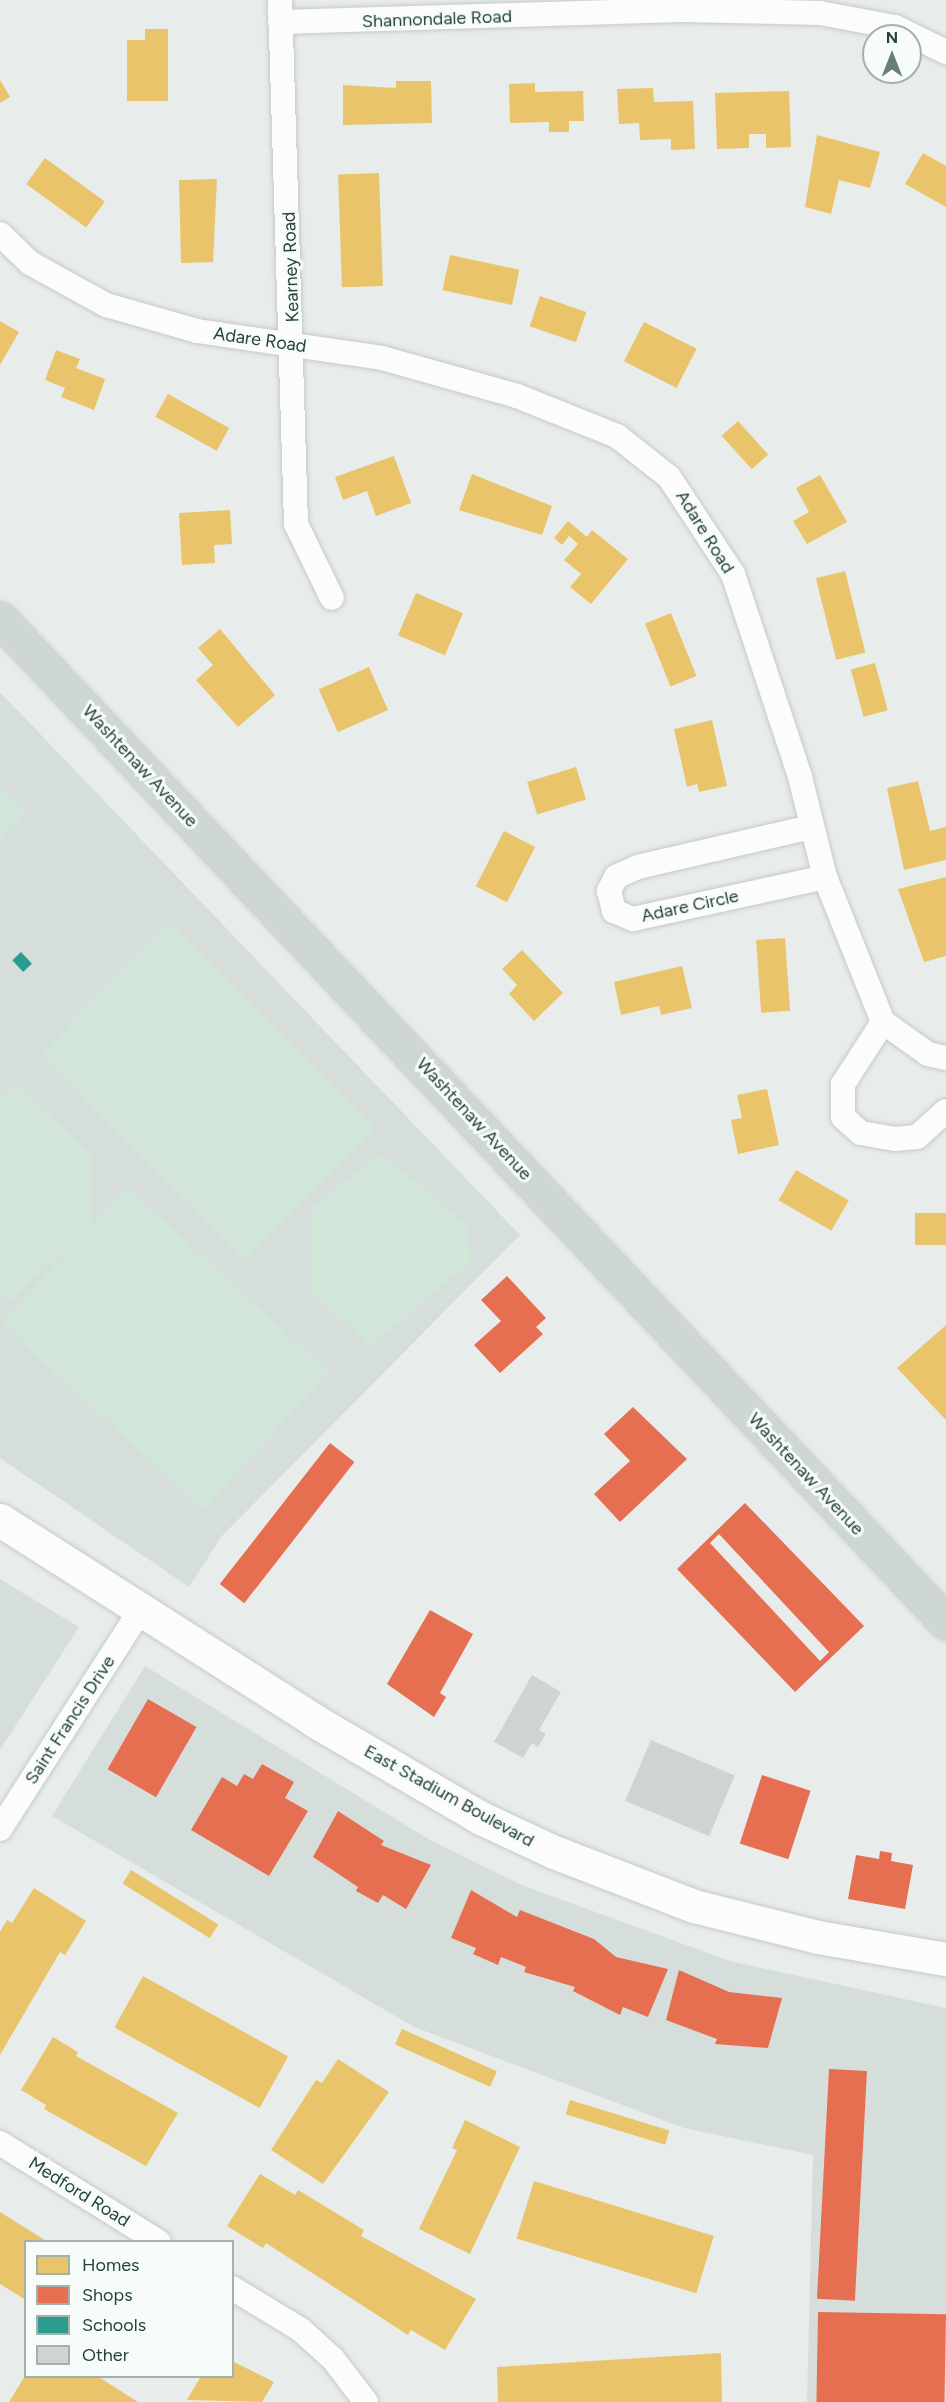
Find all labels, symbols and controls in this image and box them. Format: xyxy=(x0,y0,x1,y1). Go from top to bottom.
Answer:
street label: Shannondale Road xyxy=(362,6,512,32)
north arrow xyxy=(862,24,922,84)
text: N xyxy=(886,28,898,47)
street label: Kearney Road xyxy=(278,211,304,323)
street label: Adare Road xyxy=(212,323,308,357)
street label: Adare Road xyxy=(671,487,739,577)
street label: Washtenaw Avenue xyxy=(78,700,202,832)
street label: Adare Circle xyxy=(639,885,741,927)
street label: Washtenaw Avenue xyxy=(412,1053,536,1185)
street label: Washtenaw Avenue xyxy=(744,1408,868,1540)
street label: Saint Francis Drive xyxy=(20,1652,120,1788)
street label: East Stadium Boulevard xyxy=(360,1740,538,1852)
street label: Medford Road xyxy=(24,2152,134,2232)
legend xyxy=(24,2240,234,2378)
text: Homes xyxy=(82,2254,140,2276)
text: Shops xyxy=(82,2284,133,2306)
text: Schools xyxy=(82,2314,146,2336)
text: Other xyxy=(82,2344,129,2366)

